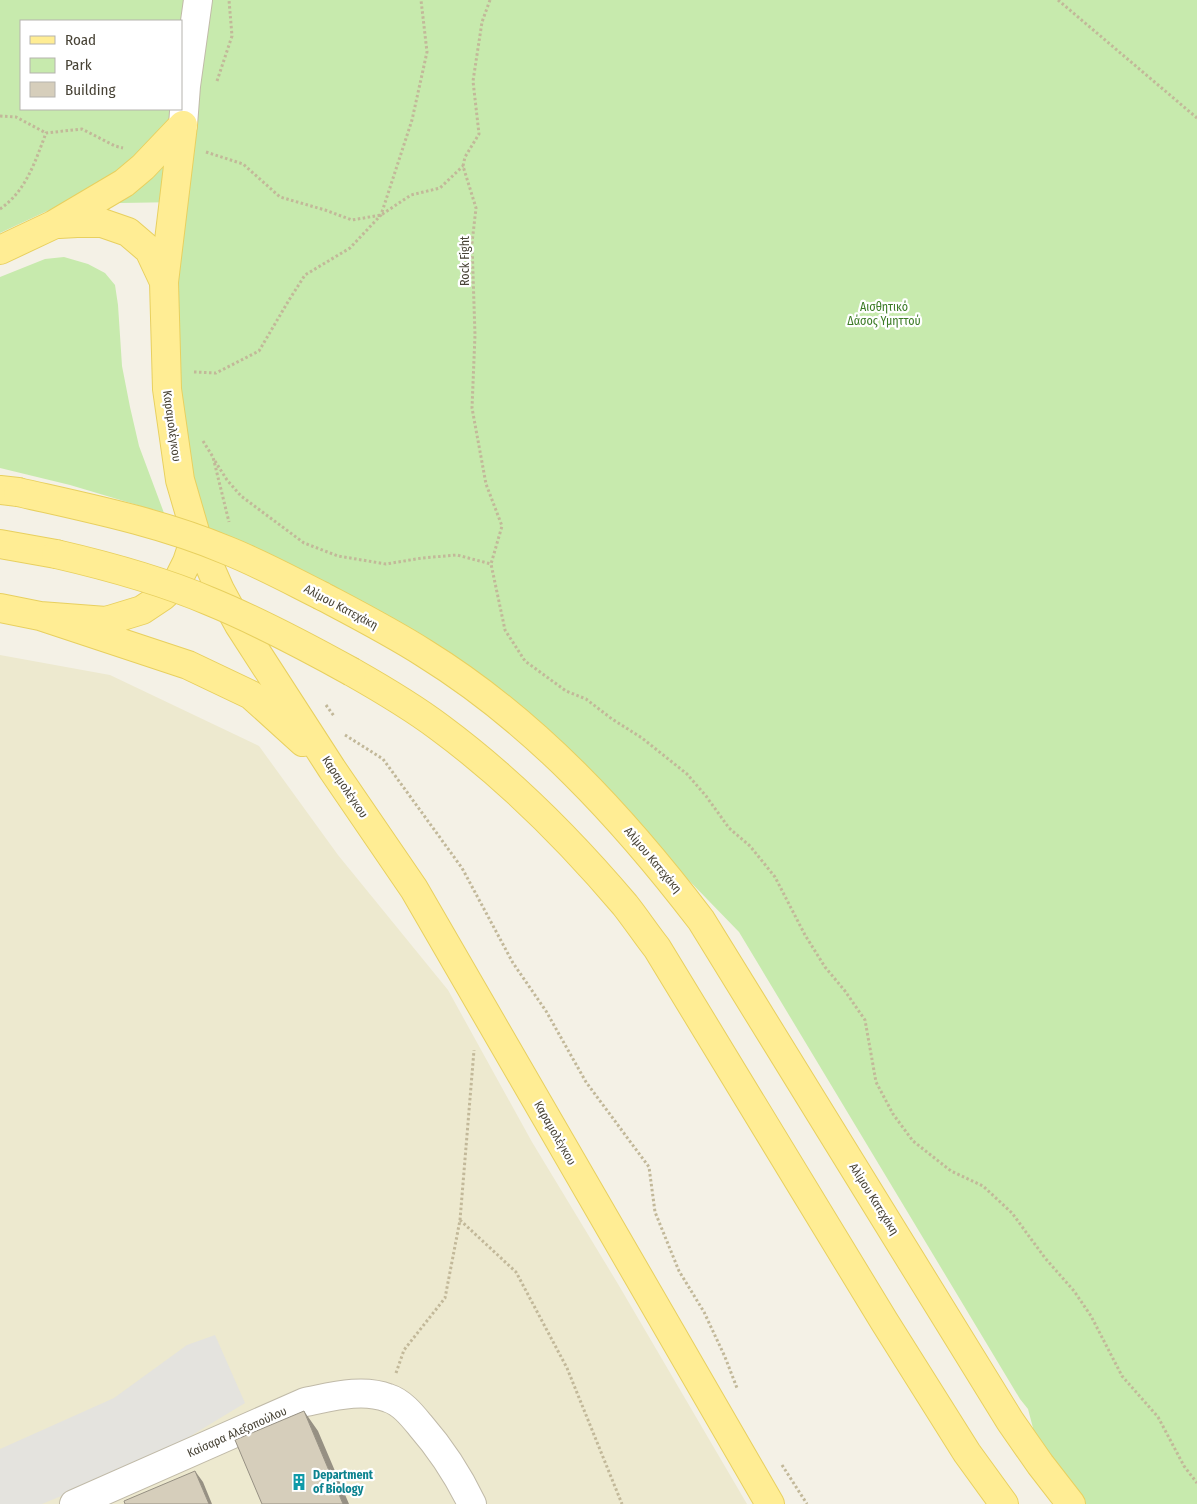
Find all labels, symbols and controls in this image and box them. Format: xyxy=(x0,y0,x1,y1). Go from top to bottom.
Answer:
legend xyxy=(20,20,182,110)
text: Road xyxy=(65,31,96,49)
text: Park xyxy=(65,56,92,74)
text: Building xyxy=(65,81,116,99)
street label: Rock Fight xyxy=(458,236,472,286)
park label: Αισθητικό Δάσος Υμηττού xyxy=(847,300,921,328)
street label: Καραμολέγκου xyxy=(160,390,184,462)
street label: Αλίμου Κατεχάκη xyxy=(302,582,380,632)
street label: Καραμολέγκου xyxy=(319,753,371,821)
street label: Αλίμου Κατεχάκη xyxy=(621,824,685,896)
street label: Καραμολέγκου xyxy=(531,1098,579,1168)
street label: Αλίμου Κατεχάκη xyxy=(846,1161,902,1237)
street label: Καίσαρα Αλεξοπούλου xyxy=(185,1404,289,1460)
place label: Department of Biology xyxy=(313,1468,374,1496)
building icon: Department of Biology xyxy=(289,1472,309,1492)

